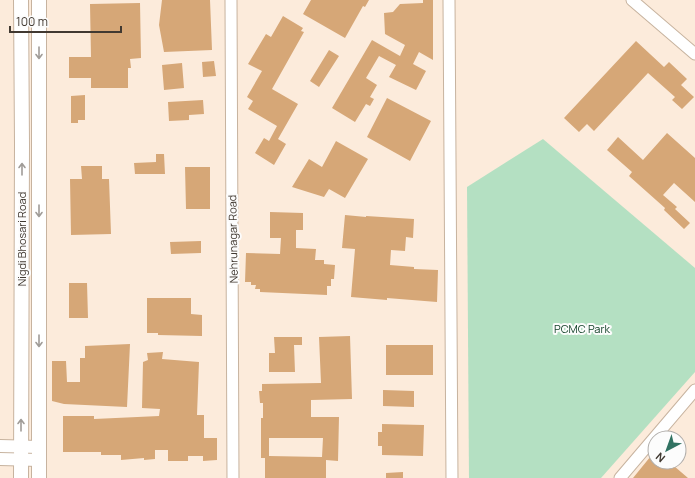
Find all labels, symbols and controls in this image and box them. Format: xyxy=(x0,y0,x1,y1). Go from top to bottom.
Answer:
scale bar xyxy=(10,8,121,34)
text: 100 m xyxy=(16,13,48,30)
one-way arrow xyxy=(35,46,43,59)
one-way arrow xyxy=(18,163,26,176)
street label: Nigdi Bhosari Road xyxy=(14,192,29,286)
street label: Nehrunagar Road xyxy=(224,195,241,283)
one-way arrow xyxy=(35,204,43,217)
park label: PCMC Park xyxy=(554,321,610,336)
one-way arrow xyxy=(35,334,43,347)
one-way arrow xyxy=(17,419,25,432)
north arrow xyxy=(647,430,687,470)
text: N xyxy=(652,450,668,466)

